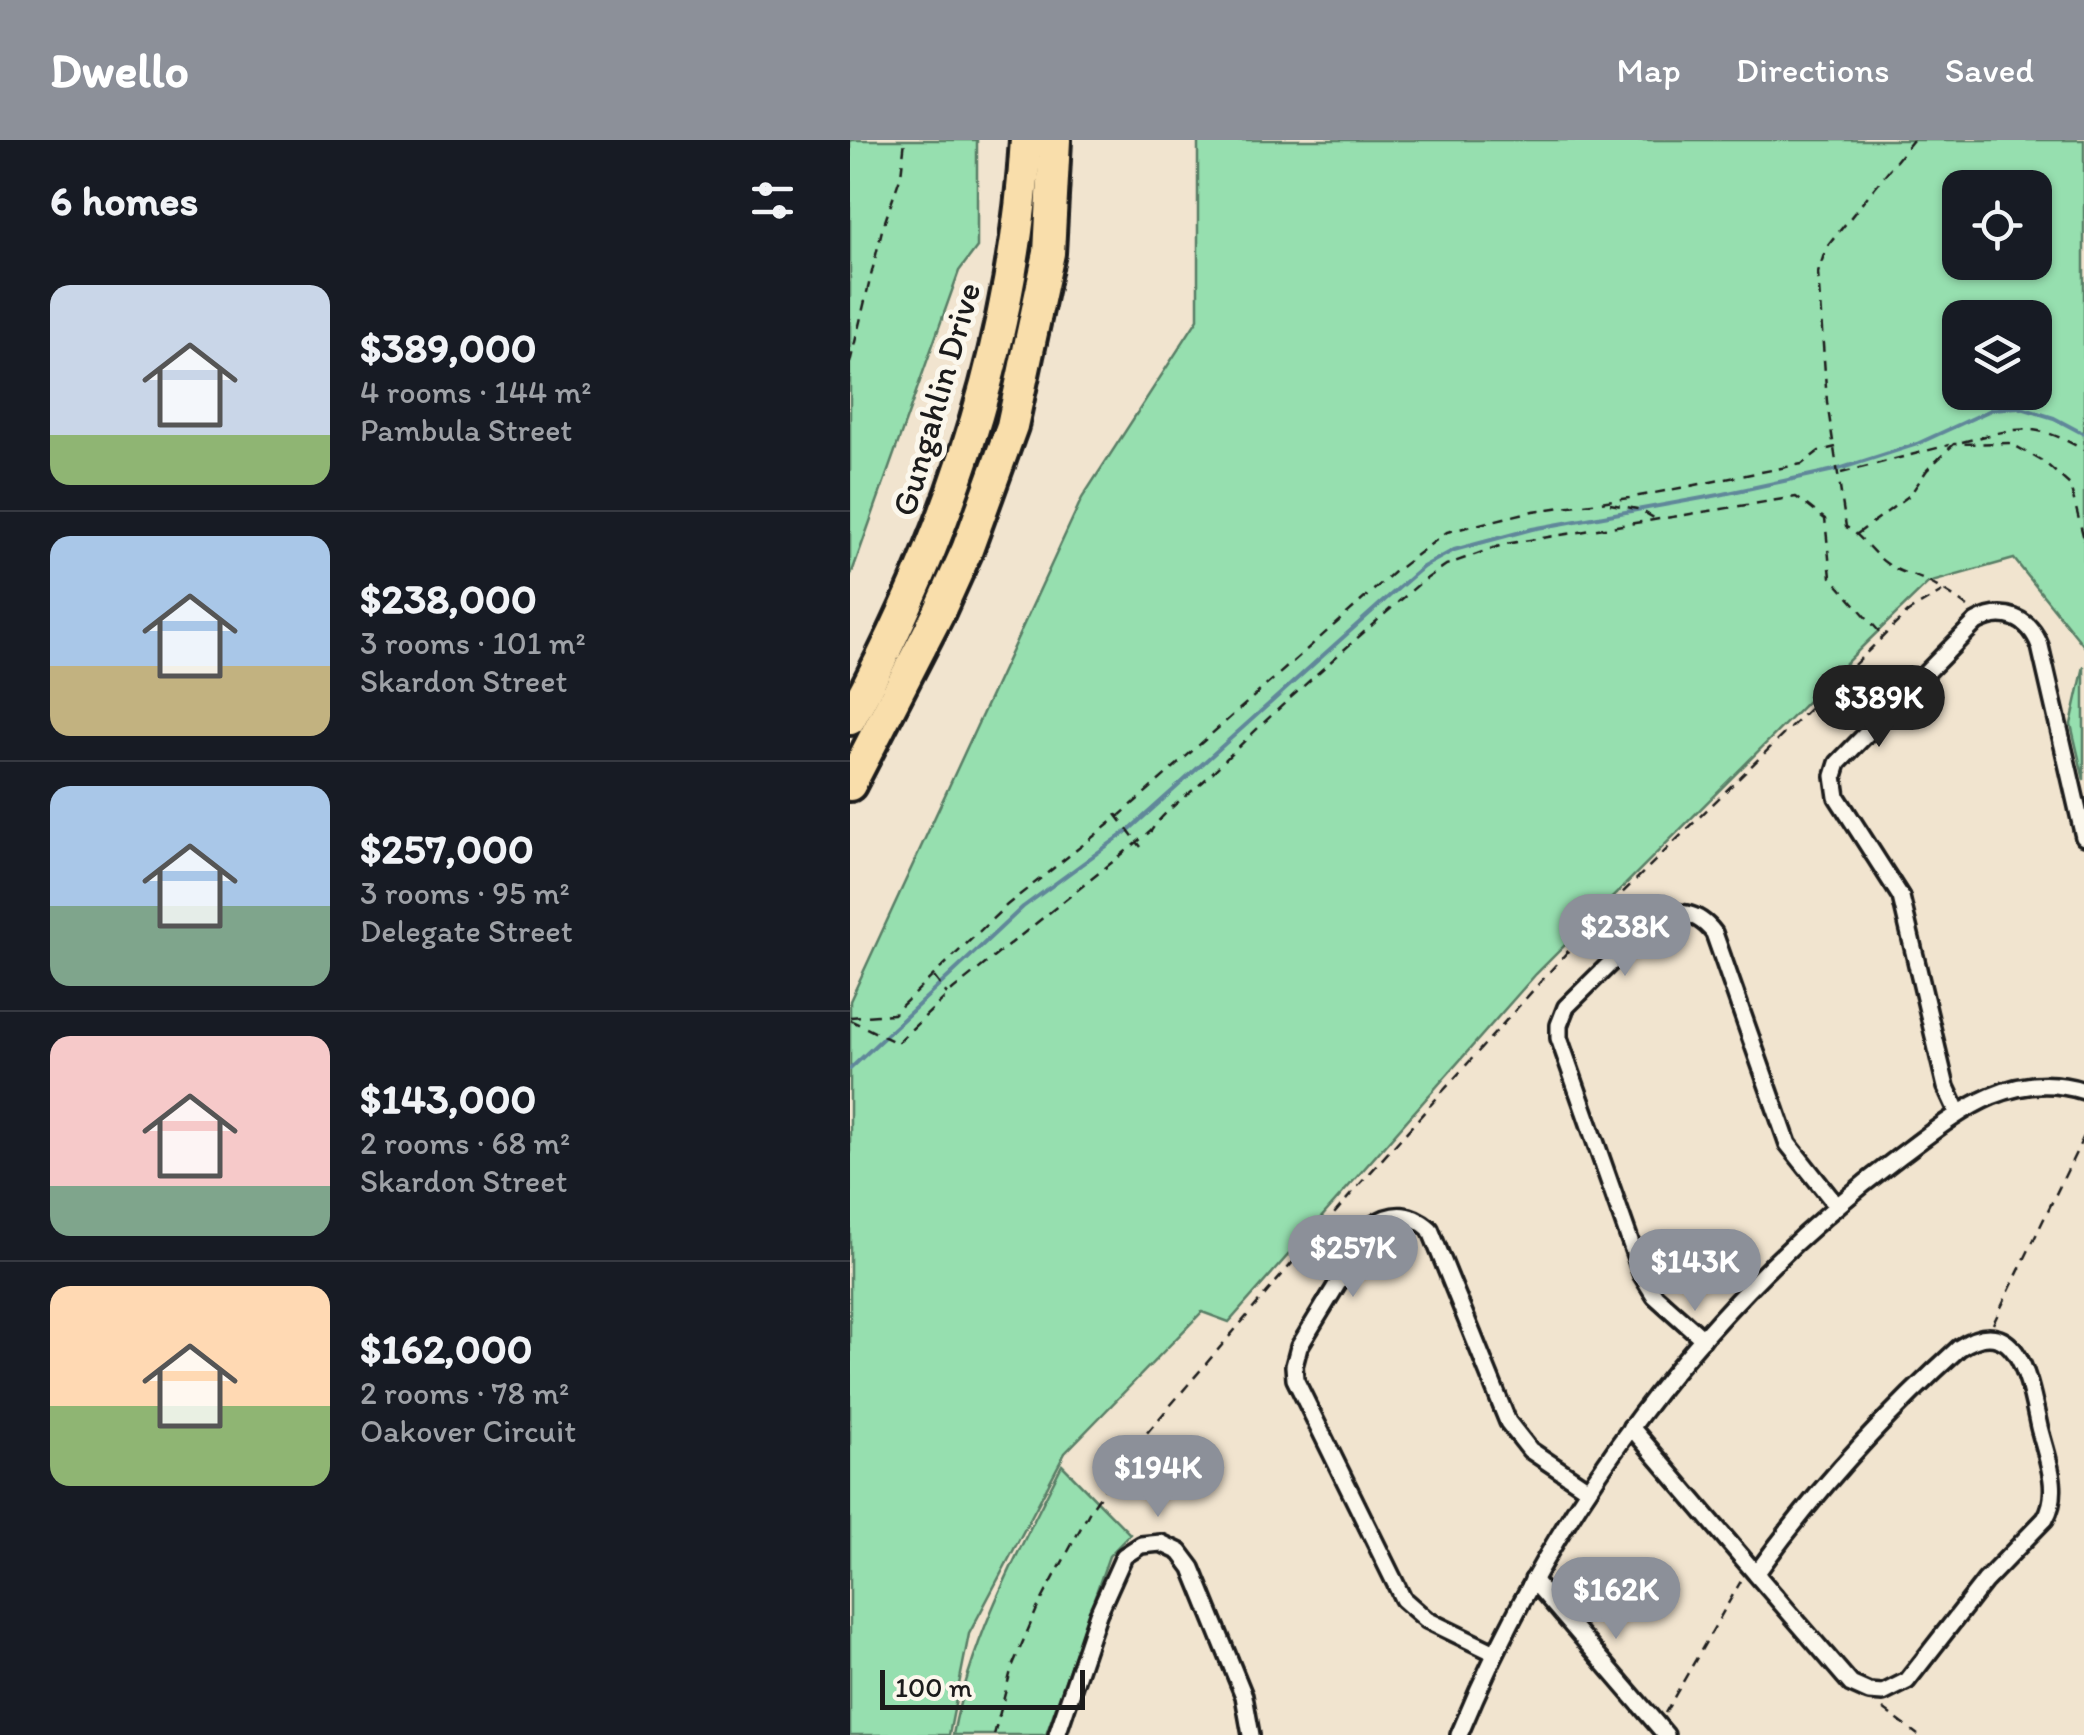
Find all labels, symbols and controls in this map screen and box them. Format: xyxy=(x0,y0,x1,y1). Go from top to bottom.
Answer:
text: Dwello xyxy=(50,41,189,99)
text: Map xyxy=(1617,49,1681,91)
text: Directions xyxy=(1736,49,1890,91)
text: Saved xyxy=(1945,49,2034,91)
map controls xyxy=(1942,170,2052,410)
button: locate xyxy=(1942,170,2052,280)
icon: filters xyxy=(745,173,800,228)
text: 6 homes xyxy=(50,175,198,226)
street label: Gungahlin Drive xyxy=(883,277,989,521)
button: layers xyxy=(1942,300,2052,410)
text: $389,000 xyxy=(360,322,537,373)
icon: home xyxy=(130,325,250,445)
text: 4 rooms · 144 m² xyxy=(360,373,591,411)
text: Pambula Street xyxy=(360,411,572,449)
text: $238,000 xyxy=(360,573,537,624)
icon: home xyxy=(130,576,250,696)
text: 3 rooms · 101 m² xyxy=(360,624,586,662)
text: Skardon Street xyxy=(360,662,568,700)
pin: $389K xyxy=(1809,665,1949,750)
text: $389K xyxy=(1835,678,1923,716)
text: $257,000 xyxy=(360,823,534,874)
icon: home xyxy=(130,826,250,946)
text: 3 rooms · 95 m² xyxy=(360,874,570,912)
pin: $238K xyxy=(1555,894,1695,979)
text: $238K xyxy=(1581,907,1669,945)
text: Delegate Street xyxy=(360,912,573,950)
text: $143,000 xyxy=(360,1073,536,1124)
icon: home xyxy=(130,1076,250,1196)
text: 2 rooms · 68 m² xyxy=(360,1124,570,1162)
text: Skardon Street xyxy=(360,1162,568,1200)
pin: $257K xyxy=(1283,1215,1423,1300)
text: $257K xyxy=(1310,1228,1396,1266)
pin: $143K xyxy=(1625,1229,1765,1314)
text: $143K xyxy=(1651,1242,1739,1280)
text: $162,000 xyxy=(360,1323,533,1374)
icon: home xyxy=(130,1326,250,1446)
text: 2 rooms · 78 m² xyxy=(360,1374,569,1412)
text: Oakover Circuit xyxy=(360,1412,576,1450)
pin: $194K xyxy=(1088,1435,1228,1520)
text: $194K xyxy=(1114,1448,1202,1486)
pin: $162K xyxy=(1546,1557,1686,1642)
text: $162K xyxy=(1573,1570,1659,1608)
scale bar xyxy=(880,1665,1085,1710)
text: 100 m xyxy=(895,1670,972,1704)

